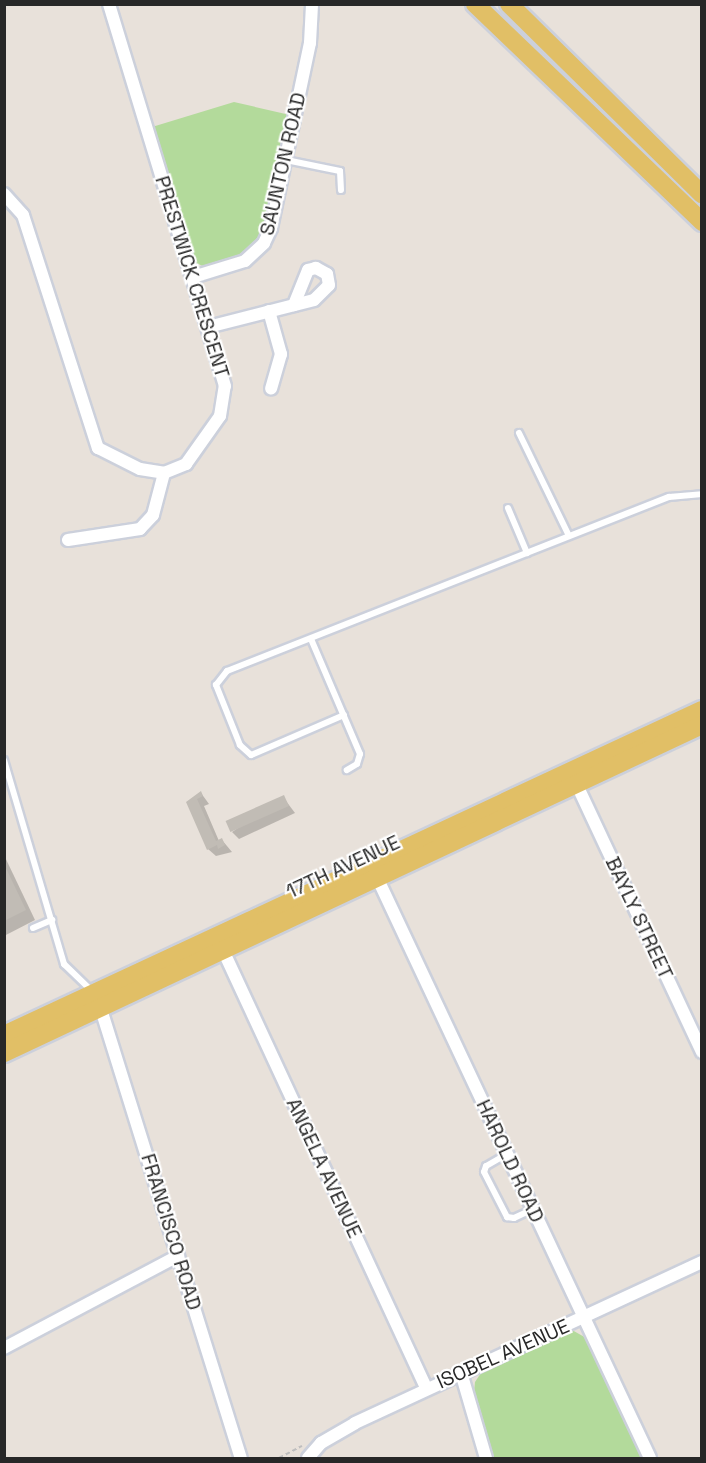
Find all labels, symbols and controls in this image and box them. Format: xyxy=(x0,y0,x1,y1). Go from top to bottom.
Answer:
street label: SAUNTON ROAD xyxy=(255,90,311,238)
street label: PRESTWICK CRESCENT xyxy=(150,173,234,381)
street label: 17TH AVENUE xyxy=(282,830,404,904)
street label: BAYLY STREET xyxy=(600,853,678,983)
street label: ANGELA AVENUE xyxy=(281,1094,367,1242)
street label: HAROLD ROAD xyxy=(471,1096,549,1226)
street label: FRANCISCO ROAD xyxy=(136,1151,206,1313)
street label: ISOBEL AVENUE xyxy=(433,1314,573,1394)

